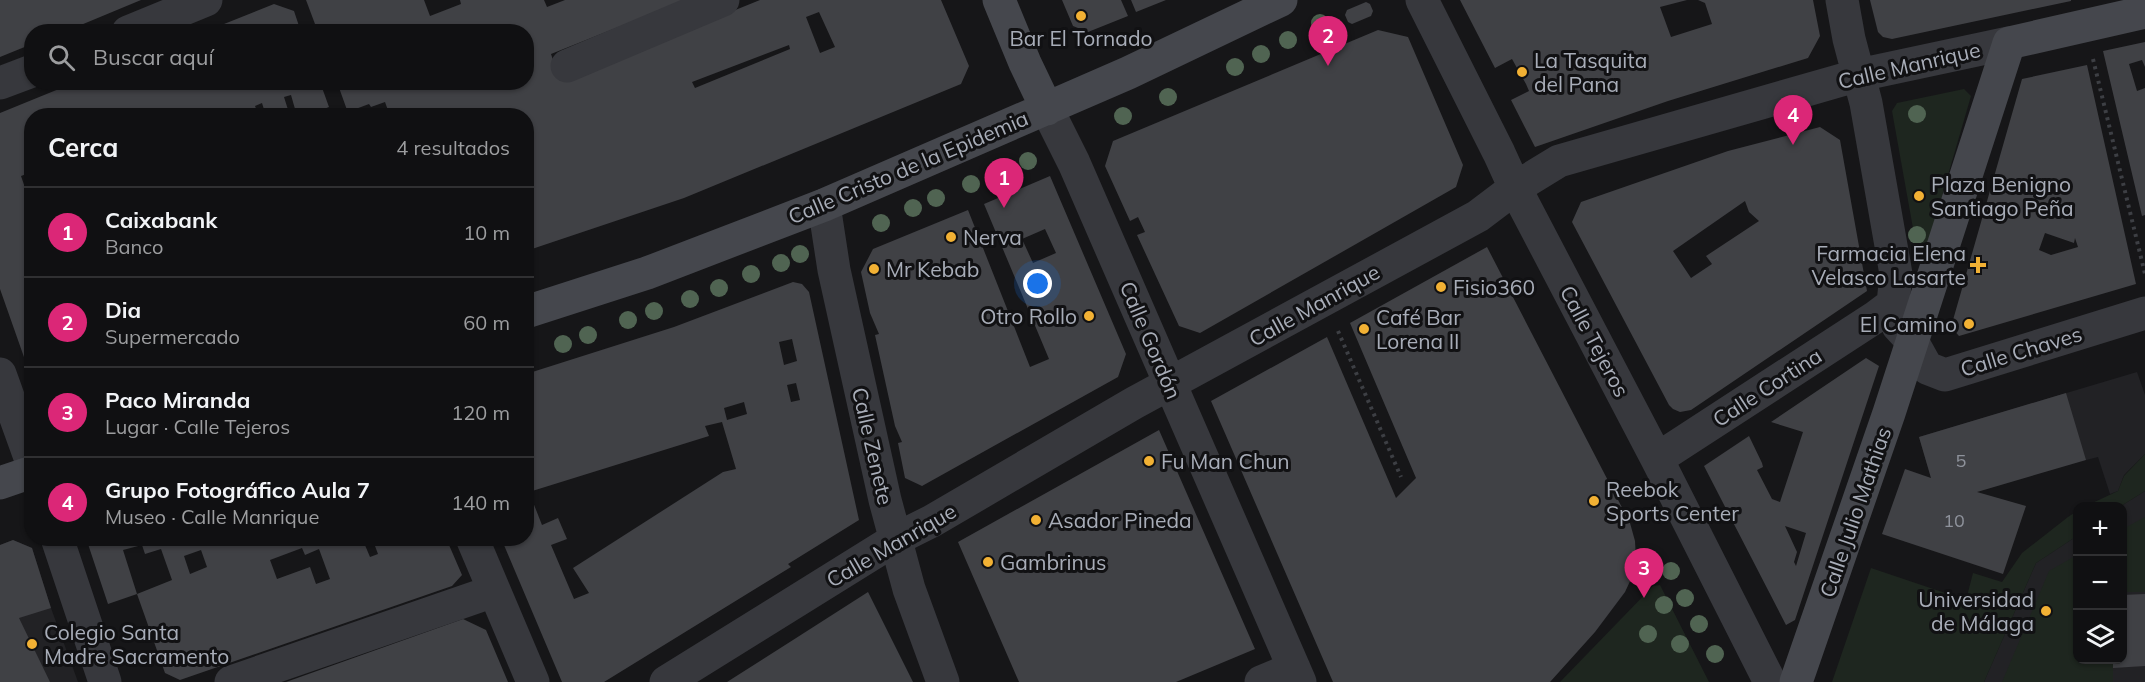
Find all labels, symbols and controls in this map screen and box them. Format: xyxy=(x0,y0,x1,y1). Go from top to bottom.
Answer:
marker: Bar El Tornado xyxy=(1074,9,1088,23)
pin: 2 xyxy=(1308,16,1348,66)
search box xyxy=(24,24,534,90)
place label: Bar El Tornado xyxy=(1009,25,1153,51)
street label: Calle Manrique xyxy=(1835,36,1983,94)
icon: search xyxy=(45,41,78,74)
text: Buscar aquí xyxy=(93,43,214,71)
place label: La Tasquita del Pana xyxy=(1534,47,1647,97)
marker: La Tasquita del Pana xyxy=(1515,65,1529,79)
pin: 4 xyxy=(1774,96,1812,145)
street label: Calle Cristo de la Epidemia xyxy=(784,105,1032,229)
text: Cerca xyxy=(48,131,118,164)
text: 4 resultados xyxy=(396,135,510,160)
pin: 1 xyxy=(984,158,1024,208)
place label: Plaza Benigno Santiago Peña xyxy=(1931,171,2074,221)
marker: Plaza Benigno Santiago Peña xyxy=(1912,189,1926,203)
text: Caixabank xyxy=(105,206,217,234)
text: 1 xyxy=(62,220,74,245)
text: 10 m xyxy=(463,220,510,245)
place label: Nerva xyxy=(963,224,1022,250)
marker: Nerva xyxy=(944,230,958,244)
text: Banco xyxy=(105,234,163,259)
place label: Farmacia Elena Velasco Lasarte xyxy=(1812,240,1966,290)
place label: Mr Kebab xyxy=(886,256,979,282)
street label: Calle Manrique xyxy=(1244,258,1384,352)
marker: Farmacia Elena Velasco Lasarte xyxy=(1971,258,1985,272)
marker: Mr Kebab xyxy=(867,262,881,276)
your location xyxy=(1023,269,1052,298)
place label: Fisio360 xyxy=(1453,274,1535,300)
street label: Calle Gordón xyxy=(1115,277,1187,403)
marker: Fisio360 xyxy=(1434,280,1448,294)
street label: Calle Tejeros xyxy=(1555,281,1635,401)
text: Dia xyxy=(105,296,141,324)
place label: Otro Rollo xyxy=(980,303,1077,329)
place label: Café Bar Lorena II xyxy=(1376,304,1461,354)
marker: Otro Rollo xyxy=(1082,309,1096,323)
text: 2 xyxy=(62,310,74,335)
text: 60 m xyxy=(463,310,510,335)
place label: El Camino xyxy=(1860,311,1957,337)
marker: El Camino xyxy=(1962,317,1976,331)
street label: Calle Chaves xyxy=(1957,320,2085,382)
marker: Café Bar Lorena II xyxy=(1357,322,1371,336)
text: Supermercado xyxy=(105,324,240,349)
street label: Calle Cortina xyxy=(1708,342,1826,432)
street label: Calle Zenete xyxy=(847,385,899,507)
text: Paco Miranda xyxy=(105,386,250,414)
text: 3 xyxy=(62,400,74,425)
text: 120 m xyxy=(451,400,510,425)
text: Lugar · Calle Tejeros xyxy=(105,414,290,439)
street label: Calle Julio Mathias xyxy=(1814,423,1896,601)
place label: Fu Man Chun xyxy=(1161,448,1290,474)
house number: 5 xyxy=(1956,449,1967,472)
marker: Fu Man Chun xyxy=(1142,454,1156,468)
text: Grupo Fotográfico Aula 7 xyxy=(105,476,370,504)
place label: Reebok Sports Center xyxy=(1606,476,1739,526)
text: 4 xyxy=(62,490,74,515)
text: 140 m xyxy=(451,490,510,515)
marker: Reebok Sports Center xyxy=(1587,494,1601,508)
street label: Calle Manrique xyxy=(822,497,960,593)
map controls xyxy=(2073,502,2127,664)
button: + xyxy=(2073,502,2127,556)
text: Museo · Calle Manrique xyxy=(105,504,319,529)
place label: Asador Pineda xyxy=(1048,507,1192,533)
house number: 10 xyxy=(1943,509,1965,532)
marker: Asador Pineda xyxy=(1029,513,1043,527)
pin: 3 xyxy=(1624,548,1664,598)
place label: Gambrinus xyxy=(1000,549,1106,575)
marker: Gambrinus xyxy=(981,555,995,569)
button: − xyxy=(2073,556,2127,610)
place label: Universidad de Málaga xyxy=(1918,586,2034,636)
marker: Universidad de Málaga xyxy=(2039,604,2053,618)
button: layers xyxy=(2073,610,2127,664)
place label: Colegio Santa Madre Sacramento xyxy=(44,619,229,669)
marker: Colegio Santa Madre Sacramento xyxy=(25,637,39,651)

